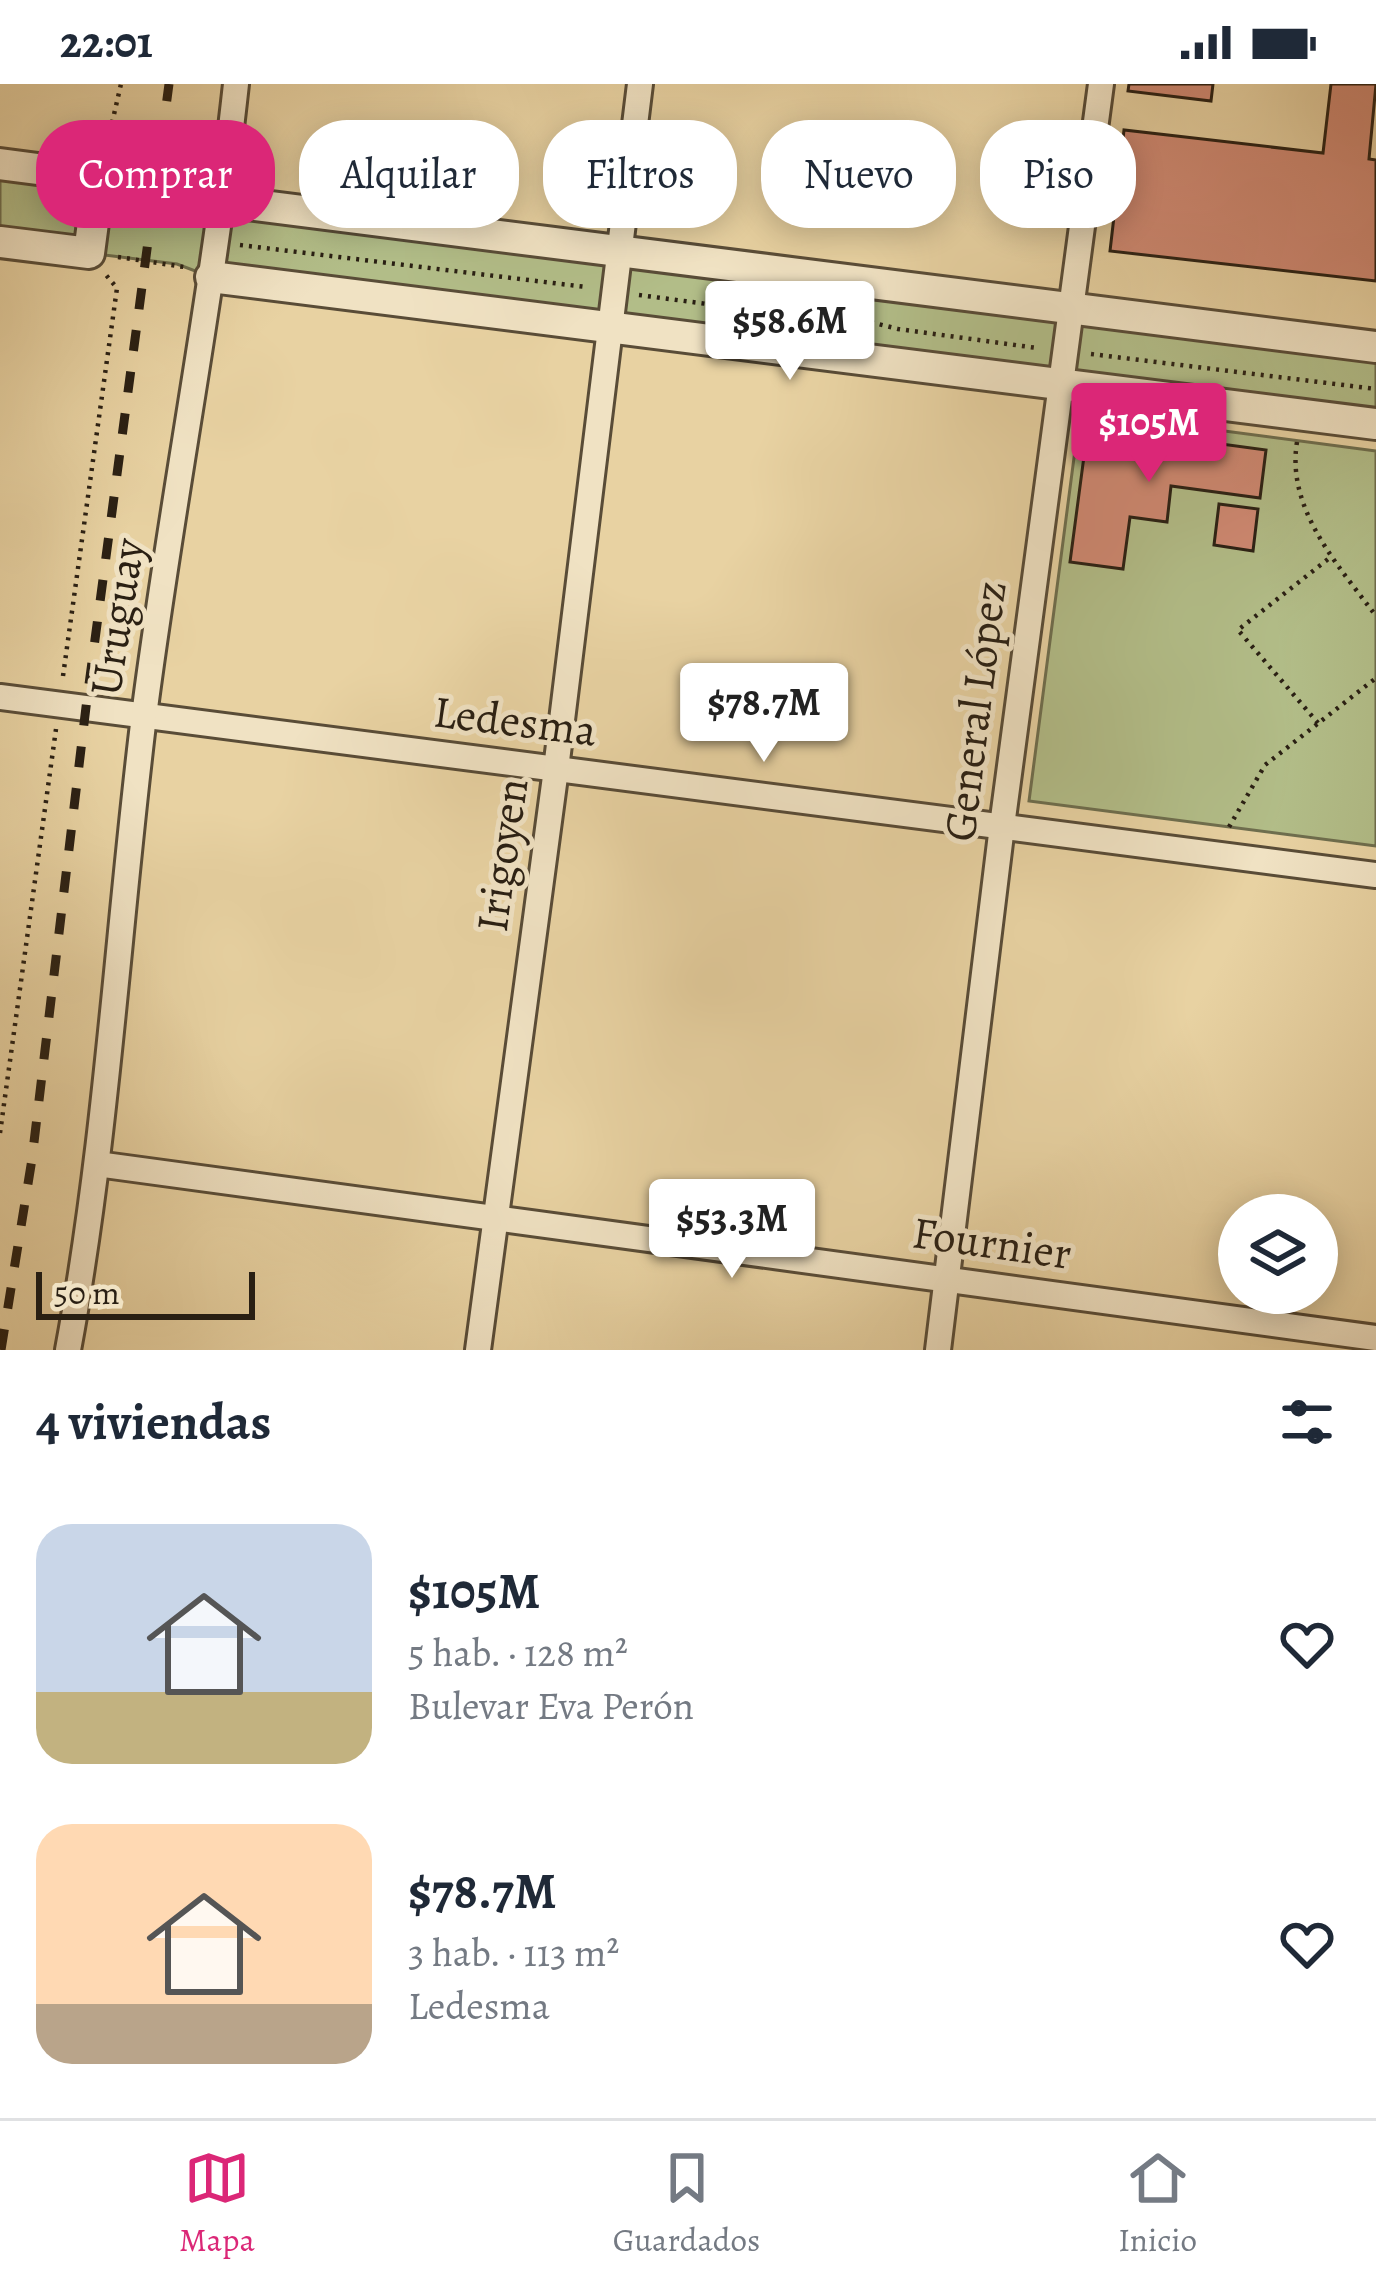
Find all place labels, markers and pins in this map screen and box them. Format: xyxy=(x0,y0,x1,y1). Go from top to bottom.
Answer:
pin: $58.6M xyxy=(692,281,888,383)
pin: $105M xyxy=(1065,383,1233,485)
pin: $78.7M xyxy=(666,663,862,765)
pin: $53.3M xyxy=(634,1179,830,1281)

